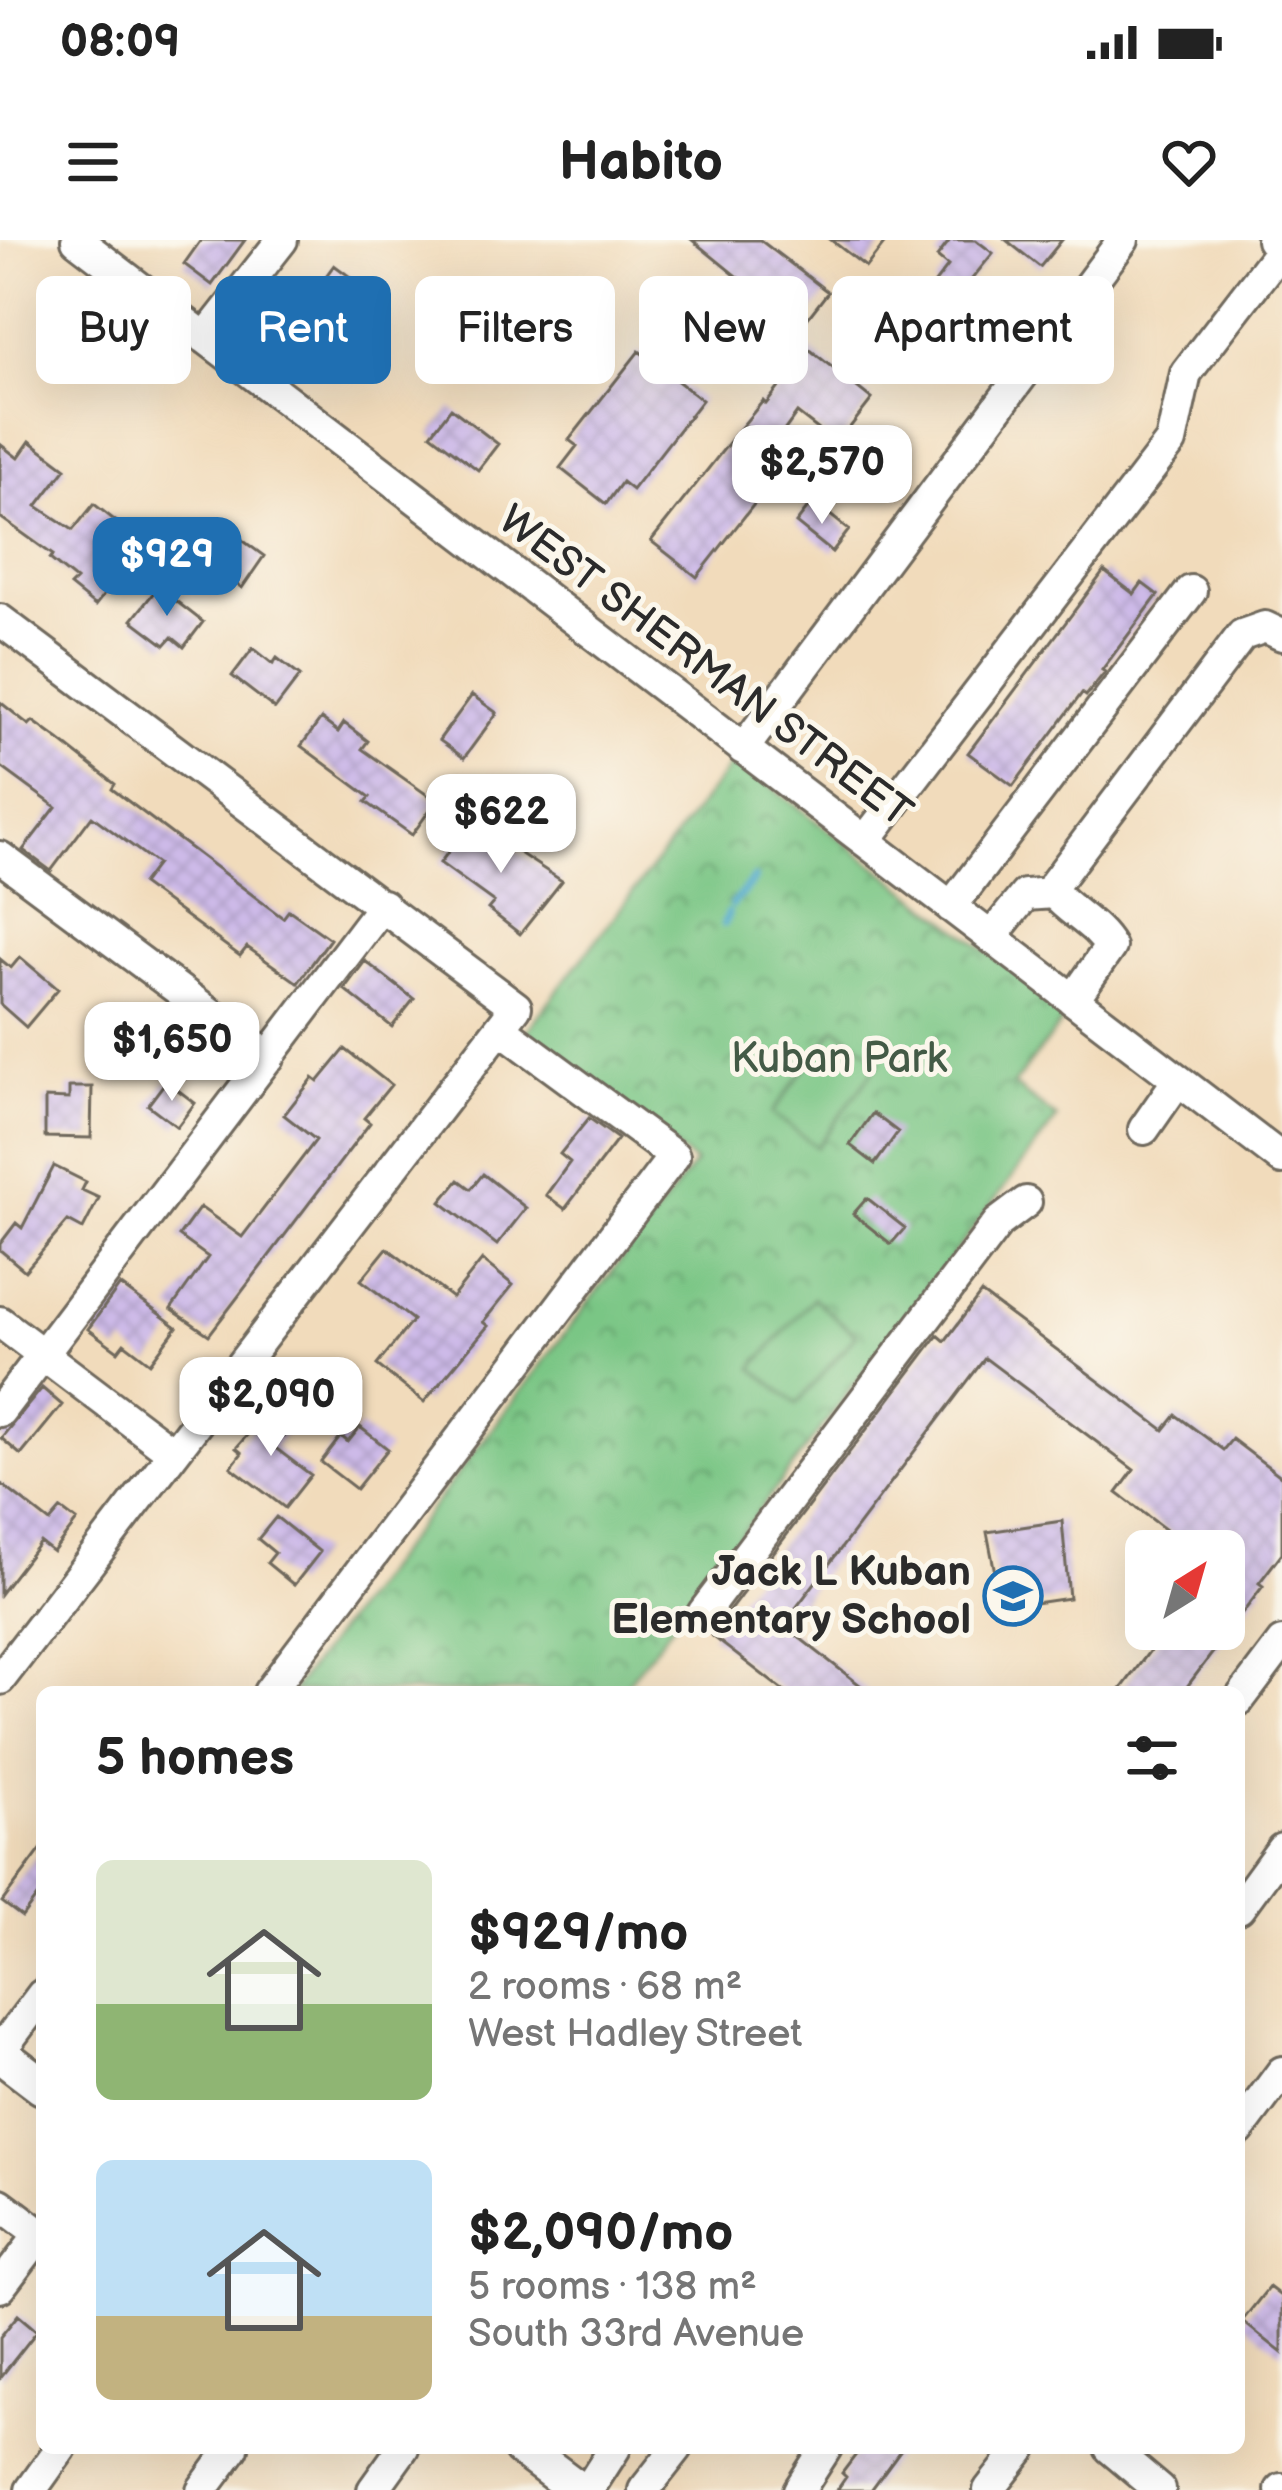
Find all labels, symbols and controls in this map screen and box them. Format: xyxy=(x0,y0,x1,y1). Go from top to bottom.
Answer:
text: 08:09 xyxy=(60,15,180,70)
icon: menu xyxy=(60,129,126,195)
icon: heart xyxy=(1156,129,1222,195)
text: Habito xyxy=(559,130,723,195)
chip: Buy xyxy=(36,276,191,384)
chip: Rent xyxy=(215,276,391,384)
chip: Filters xyxy=(415,276,615,384)
chip: New xyxy=(639,276,808,384)
chip: Apartment xyxy=(832,276,1114,384)
pin: $2,570 xyxy=(724,425,920,527)
text: $2,570 xyxy=(759,440,885,487)
street label: WEST SHERMAN STREET xyxy=(488,495,922,839)
pin: $929 xyxy=(96,517,238,619)
text: $929 xyxy=(120,532,214,579)
pin: $622 xyxy=(430,774,572,876)
text: $622 xyxy=(453,789,549,836)
pin: $1,650 xyxy=(74,1002,270,1104)
text: $1,650 xyxy=(111,1017,233,1064)
park label: Kuban Park xyxy=(731,1034,948,1085)
pin: $2,090 xyxy=(173,1357,369,1459)
text: $2,090 xyxy=(206,1372,336,1419)
north arrow xyxy=(1125,1530,1245,1650)
map controls xyxy=(1125,1530,1245,1650)
place label: Jack L Kuban Elementary School xyxy=(611,1547,971,1646)
school or university icon: Jack L Kuban Elementary School xyxy=(982,1565,1044,1627)
icon: filters xyxy=(1119,1725,1185,1791)
text: 5 homes xyxy=(96,1728,294,1789)
text: $929/mo xyxy=(468,1903,688,1964)
icon: home xyxy=(192,1908,336,2052)
text: 2 rooms · 68 m² xyxy=(468,1964,742,2011)
text: West Hadley Street xyxy=(468,2011,802,2058)
text: $2,090/mo xyxy=(468,2203,733,2264)
icon: home xyxy=(192,2208,336,2352)
text: 5 rooms · 138 m² xyxy=(468,2264,757,2311)
text: South 33rd Avenue xyxy=(468,2311,804,2358)

